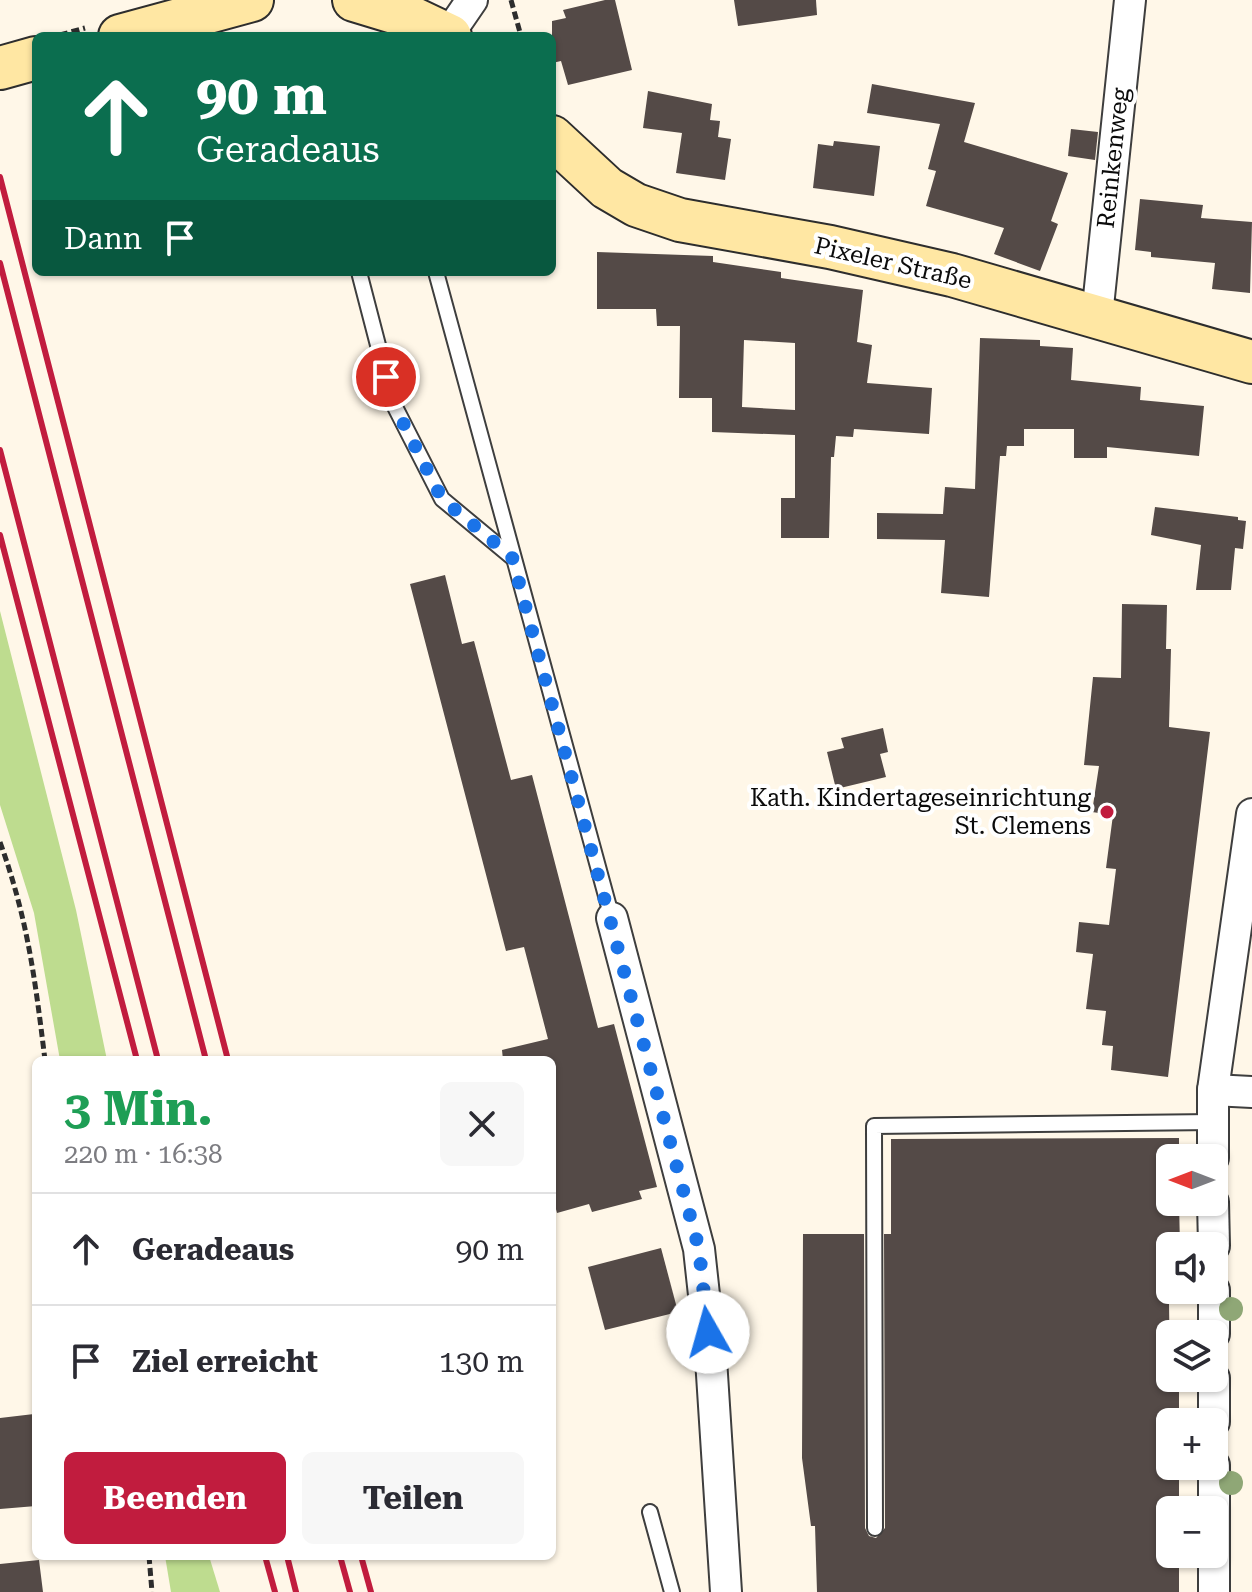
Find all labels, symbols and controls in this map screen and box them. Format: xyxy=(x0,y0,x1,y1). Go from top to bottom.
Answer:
text: 90 m xyxy=(196,62,327,128)
icon: ahead xyxy=(64,64,168,168)
street label: Reinkenweg xyxy=(1092,86,1134,230)
text: Geradeaus xyxy=(196,129,380,171)
icon: arrive xyxy=(158,216,202,260)
text: Dann xyxy=(64,221,142,256)
street label: Pixeler Straße xyxy=(812,231,974,295)
pin xyxy=(352,343,420,411)
icon: arrive xyxy=(364,355,408,399)
place label: Kath. Kindertageseinrichtung St. Clemens xyxy=(750,784,1091,840)
marker: Kath. Kindertageseinrichtung St. Clemens xyxy=(1098,803,1116,821)
text: 3 Min. xyxy=(64,1081,213,1137)
button: close xyxy=(440,1082,524,1166)
text: 220 m · 16:38 xyxy=(64,1139,223,1169)
north arrow xyxy=(1156,1144,1228,1216)
map controls xyxy=(1156,1144,1228,1568)
icon: ahead xyxy=(64,1227,108,1271)
text: Geradeaus xyxy=(132,1232,294,1267)
text: 90 m xyxy=(455,1232,524,1267)
button: sound xyxy=(1156,1232,1228,1304)
position arrow xyxy=(666,1290,750,1374)
button: layers xyxy=(1156,1320,1228,1392)
icon: arrive xyxy=(64,1339,108,1383)
text: Ziel erreicht xyxy=(132,1344,318,1379)
text: 130 m xyxy=(439,1344,524,1379)
button: + xyxy=(1156,1408,1228,1480)
button: Beenden xyxy=(64,1452,286,1544)
button: Teilen xyxy=(302,1452,524,1544)
button: − xyxy=(1156,1496,1228,1568)

